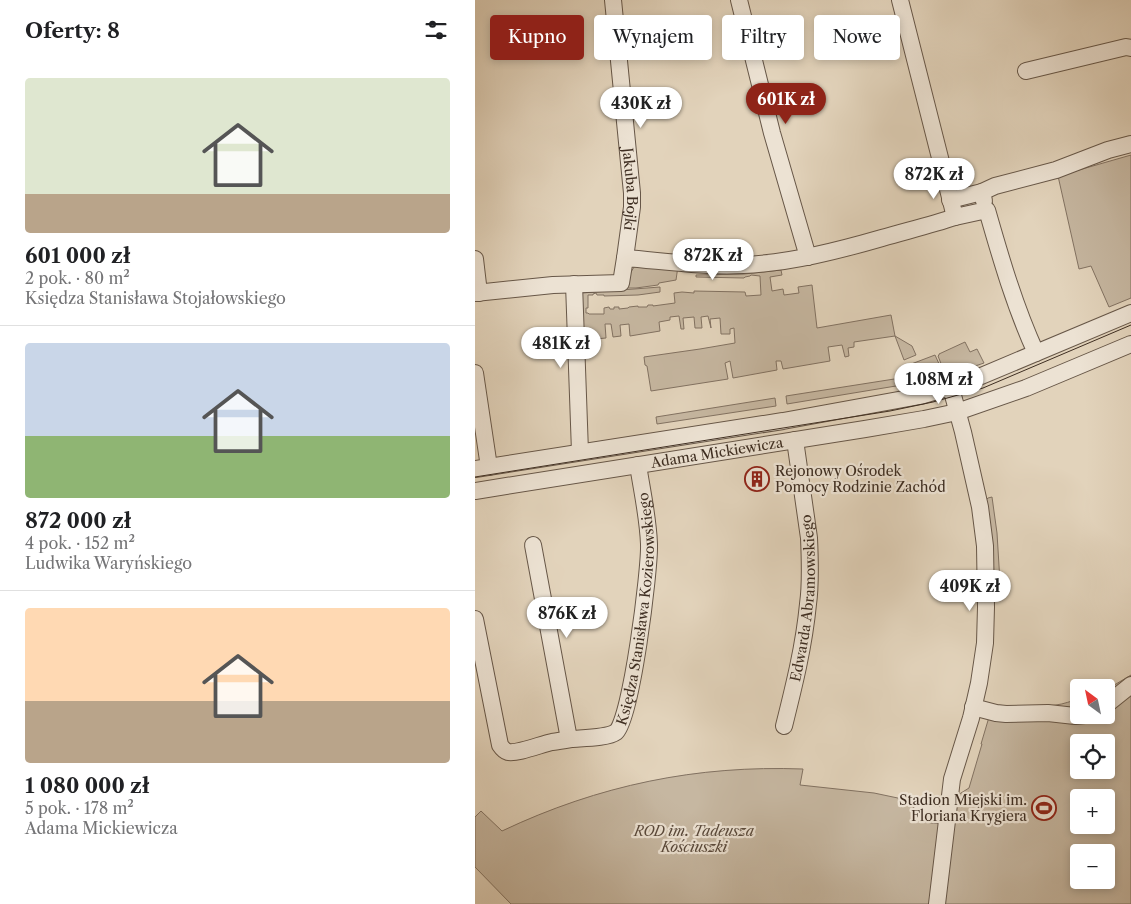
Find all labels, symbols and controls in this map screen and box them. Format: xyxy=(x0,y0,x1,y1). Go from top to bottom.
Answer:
chip: Kupno xyxy=(490,15,584,60)
chip: Wynajem xyxy=(594,15,712,60)
chip: Filtry xyxy=(722,15,804,60)
chip: Nowe xyxy=(814,15,900,60)
icon: filters xyxy=(422,16,450,44)
text: Oferty: 8 xyxy=(25,18,120,43)
pin: 601K zł xyxy=(740,82,832,125)
pin: 430K zł xyxy=(595,86,687,129)
text: 601K zł xyxy=(757,89,815,109)
text: 430K zł xyxy=(611,93,671,113)
icon: home xyxy=(193,110,283,200)
street label: Jakuba Bojki xyxy=(618,145,641,232)
pin: 872K zł xyxy=(888,158,980,200)
text: 872K zł xyxy=(905,164,963,184)
pin: 872K zł xyxy=(667,238,759,281)
text: 601 000 zł xyxy=(25,243,130,268)
text: 872K zł xyxy=(684,245,742,265)
text: 2 pok. · 80 m² xyxy=(25,268,130,288)
text: Księdza Stanisława Stojałowskiego xyxy=(25,288,286,308)
pin: 481K zł xyxy=(515,326,607,369)
text: 481K zł xyxy=(532,333,590,353)
pin: 1.08M zł xyxy=(887,362,991,405)
text: 1.08M zł xyxy=(905,369,973,389)
icon: home xyxy=(193,376,283,466)
street label: Adama Mickiewicza xyxy=(649,433,785,472)
place label: Rejonowy Ośrodek Pomocy Rodzinie Zachód xyxy=(775,462,946,496)
building icon: Rejonowy Ośrodek Pomocy Rodzinie Zachód xyxy=(744,466,770,492)
street label: Księdza Stanisława Kozierowskiego xyxy=(612,491,658,728)
text: 872 000 zł xyxy=(25,508,131,533)
street label: Edwarda Abramowskiego xyxy=(786,513,819,683)
text: 4 pok. · 152 m² xyxy=(25,533,135,553)
text: Ludwika Waryńskiego xyxy=(25,553,192,573)
pin: 409K zł xyxy=(924,570,1016,612)
text: 409K zł xyxy=(940,576,1000,596)
pin: 876K zł xyxy=(521,596,613,639)
text: 876K zł xyxy=(538,603,596,623)
icon: home xyxy=(193,641,283,731)
north arrow xyxy=(1070,679,1115,724)
map controls xyxy=(1070,679,1115,889)
button: locate xyxy=(1070,734,1115,779)
text: 1 080 000 zł xyxy=(25,773,149,798)
button: + xyxy=(1070,789,1115,834)
place label: Stadion Miejski im. Floriana Krygiera xyxy=(899,791,1028,825)
sports icon: Stadion Miejski im. Floriana Krygiera xyxy=(1031,795,1057,821)
text: 5 pok. · 178 m² xyxy=(25,798,134,818)
text: Adama Mickiewicza xyxy=(25,818,178,838)
park label: ROD im. Tadeusza Kościuszki xyxy=(633,822,755,856)
button: − xyxy=(1070,844,1115,889)

